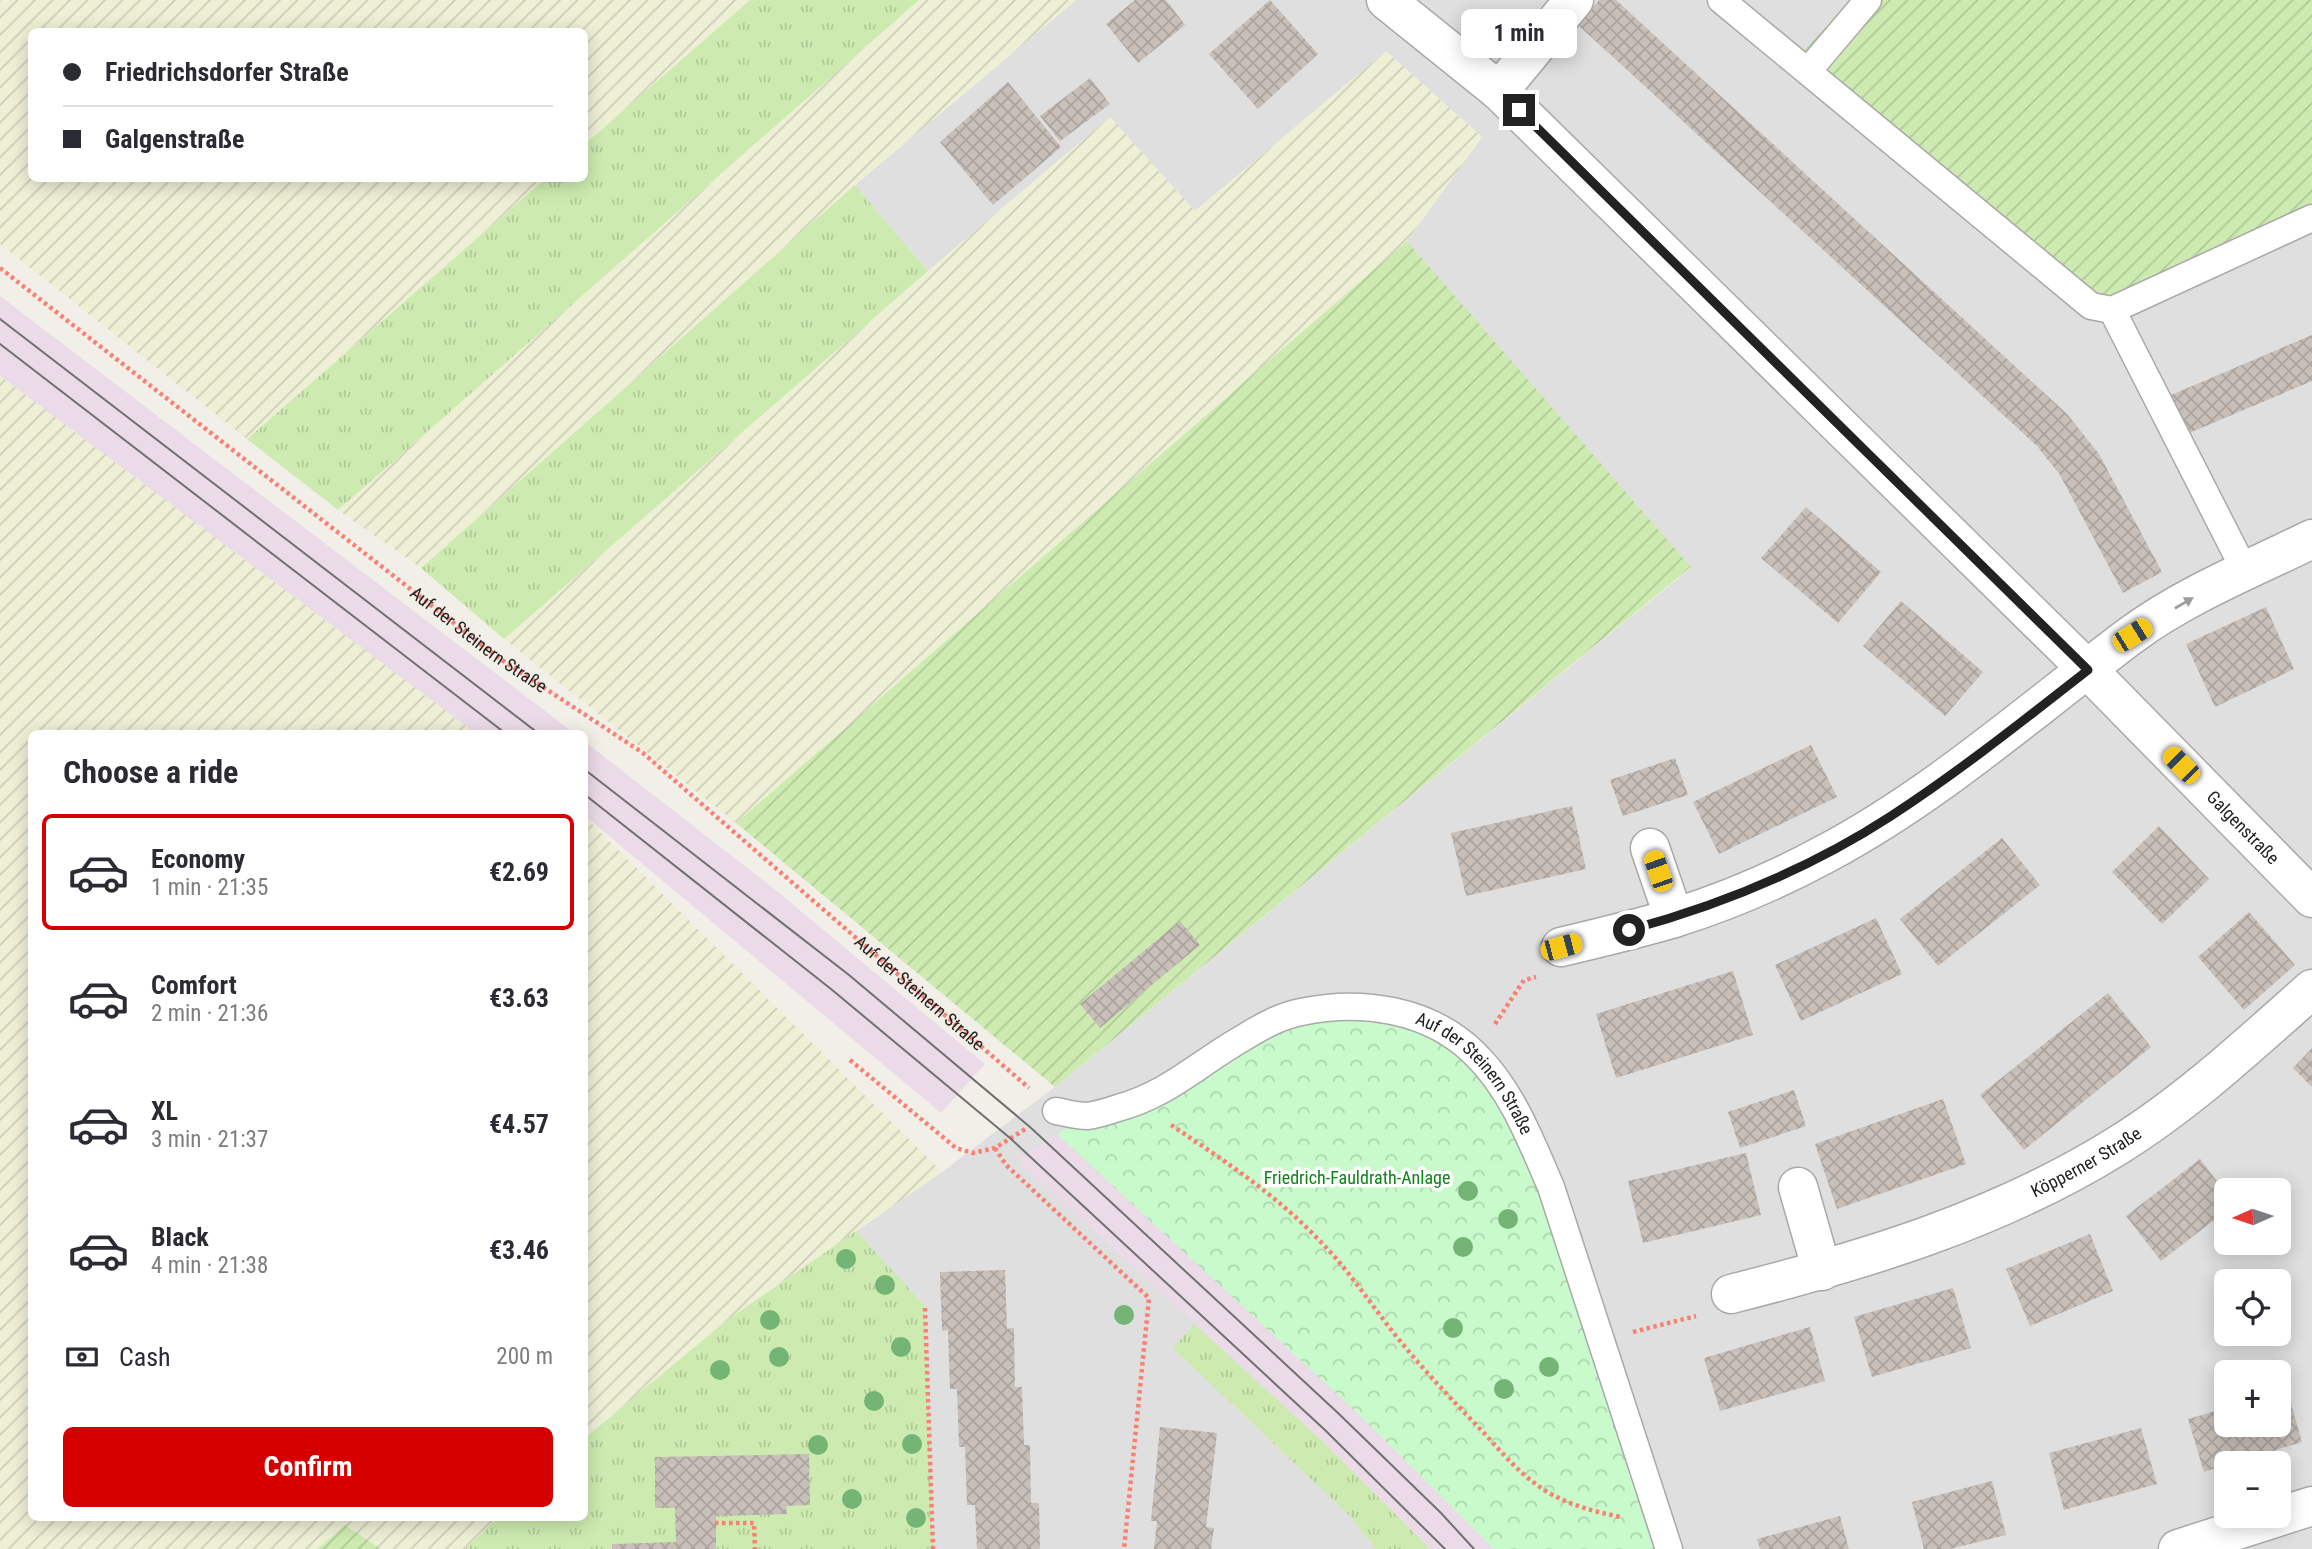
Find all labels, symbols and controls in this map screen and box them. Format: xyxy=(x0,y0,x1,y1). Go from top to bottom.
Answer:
callout: 1 min xyxy=(1461,8,1577,57)
text: 1 min xyxy=(1493,20,1545,47)
text: Friedrichsdorfer Straße xyxy=(105,57,349,87)
route end xyxy=(1503,94,1535,126)
text: Galgenstraße xyxy=(105,124,245,154)
street label: Auf der Steinern Straße xyxy=(406,582,551,697)
one-way arrow xyxy=(2174,597,2193,609)
car xyxy=(2109,615,2156,655)
car xyxy=(2159,743,2204,787)
text: Choose a ride xyxy=(63,753,238,791)
street label: Galgenstraße xyxy=(2203,786,2284,868)
icon: car xyxy=(67,841,130,904)
text: Economy xyxy=(151,844,245,874)
car xyxy=(1642,848,1675,894)
text: €2.69 xyxy=(489,857,549,887)
text: 1 min · 21:35 xyxy=(151,874,268,901)
route start xyxy=(1613,914,1645,946)
street label: Auf der Steinern Straße xyxy=(851,931,989,1055)
car xyxy=(1538,931,1585,963)
icon: car xyxy=(67,967,130,1030)
text: Comfort xyxy=(151,970,237,1000)
text: €3.63 xyxy=(489,983,549,1013)
text: 2 min · 21:36 xyxy=(151,1000,268,1027)
street label: Auf der Steinern Straße xyxy=(1413,1007,1537,1138)
icon: car xyxy=(67,1093,130,1156)
text: XL xyxy=(151,1096,178,1126)
text: €4.57 xyxy=(489,1109,549,1139)
street label: Köpperner Straße xyxy=(2027,1122,2145,1201)
text: 3 min · 21:37 xyxy=(151,1126,268,1153)
park label: Friedrich-Fauldrath-Anlage xyxy=(1264,1167,1450,1188)
north arrow xyxy=(2214,1178,2291,1255)
map controls xyxy=(2214,1178,2291,1528)
icon: car xyxy=(67,1219,130,1282)
text: Black xyxy=(151,1222,209,1252)
text: €3.46 xyxy=(489,1235,549,1265)
text: 4 min · 21:38 xyxy=(151,1252,268,1279)
button: locate xyxy=(2214,1269,2291,1346)
icon: cash xyxy=(63,1338,101,1376)
text: Cash xyxy=(119,1342,171,1372)
text: 200 m xyxy=(496,1343,553,1370)
button: + xyxy=(2214,1360,2291,1437)
button: Confirm xyxy=(63,1427,553,1507)
button: − xyxy=(2214,1451,2291,1528)

